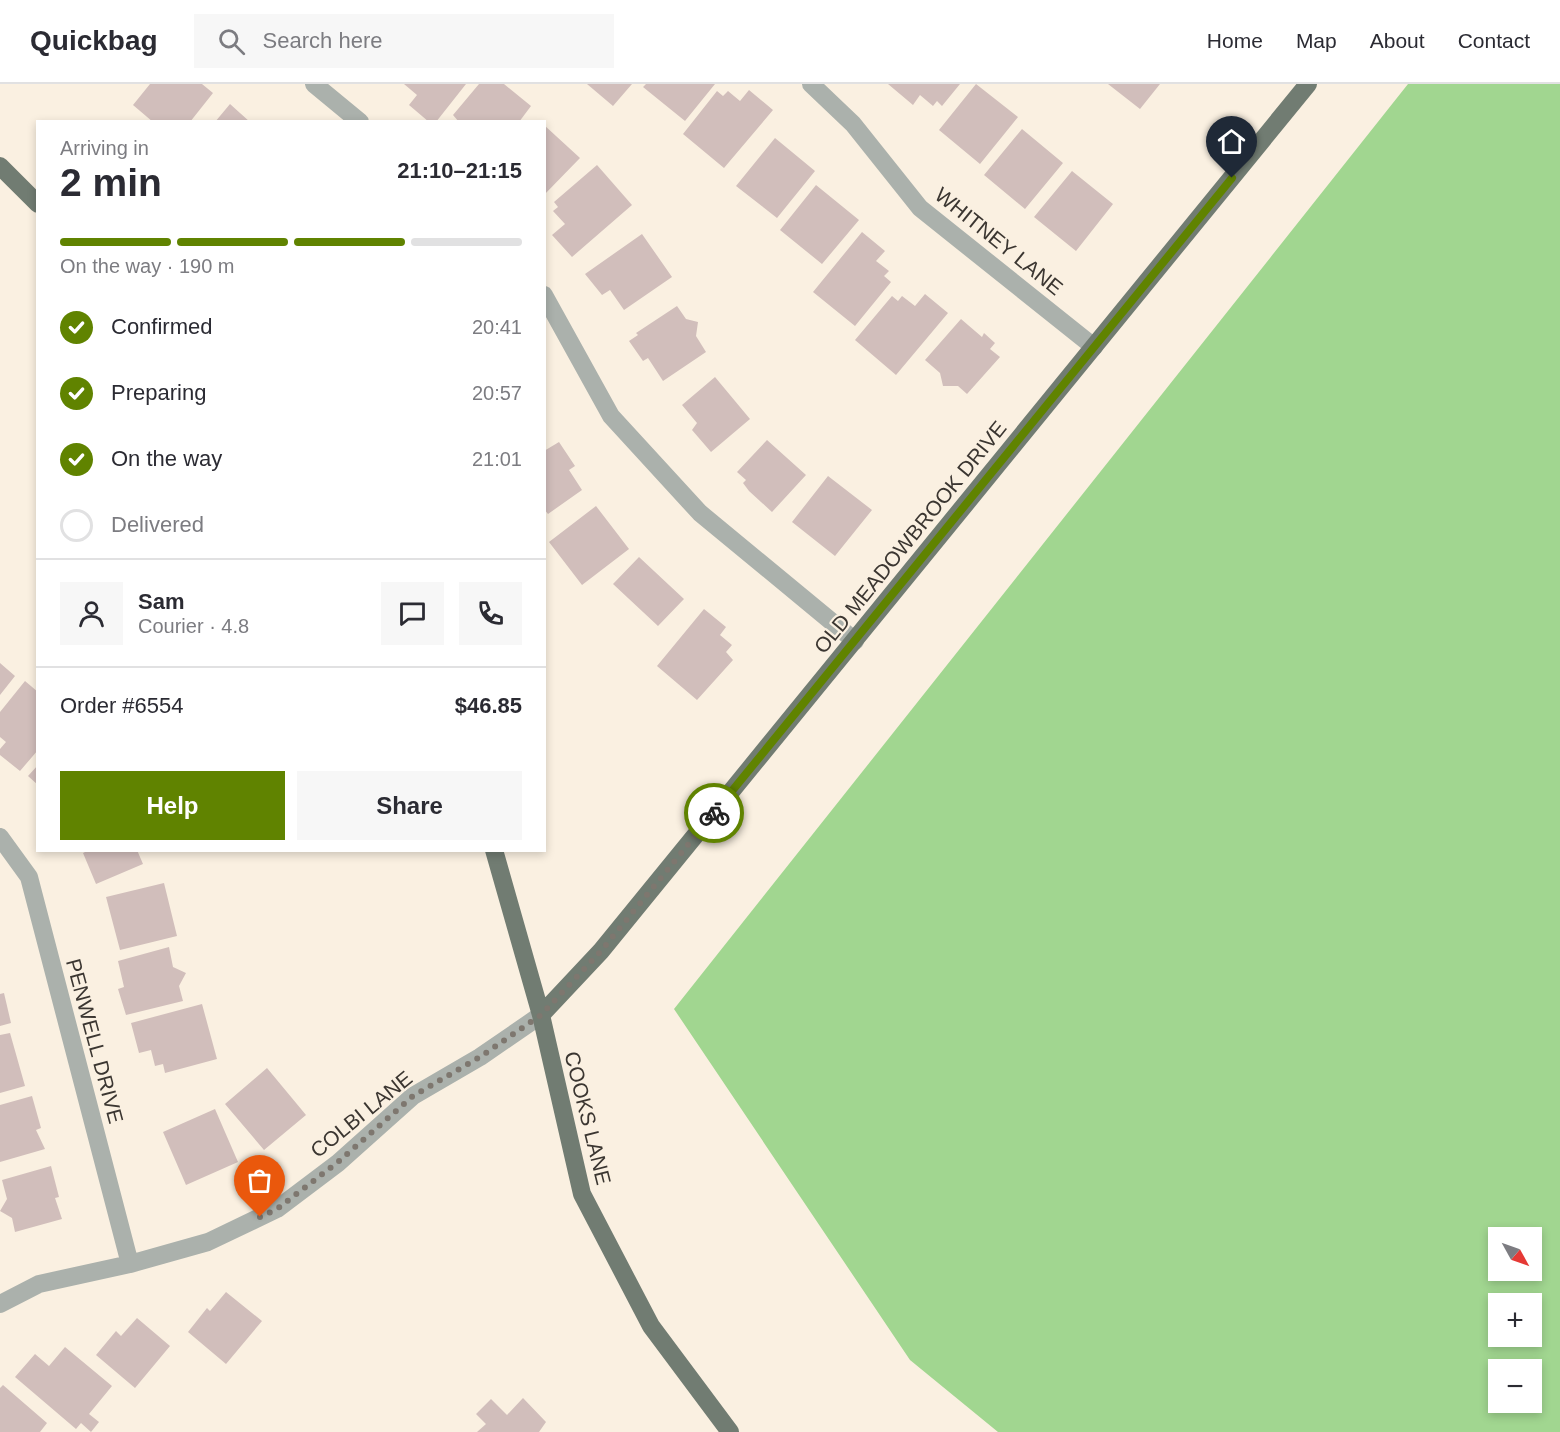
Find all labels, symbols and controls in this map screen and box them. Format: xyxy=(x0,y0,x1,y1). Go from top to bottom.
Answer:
search box xyxy=(194,14,614,68)
text: Quickbag xyxy=(30,25,158,56)
icon: search xyxy=(215,25,248,58)
text: Search here xyxy=(263,28,382,53)
text: Home xyxy=(1207,29,1263,52)
text: Map xyxy=(1296,29,1337,52)
text: About xyxy=(1370,29,1425,52)
text: Contact xyxy=(1458,29,1530,52)
pin xyxy=(1206,116,1257,178)
icon: home xyxy=(1215,125,1248,158)
text: Arriving in xyxy=(60,137,149,159)
text: 21:10–21:15 xyxy=(397,158,522,183)
text: 2 min xyxy=(60,161,162,204)
street label: WHITNEY LANE xyxy=(931,183,1067,299)
text: On the way · 190 m xyxy=(60,255,235,277)
icon: check xyxy=(60,311,93,344)
text: Confirmed xyxy=(111,314,212,339)
text: 20:41 xyxy=(472,316,522,338)
icon: check xyxy=(60,377,93,410)
text: Preparing xyxy=(111,380,206,405)
text: 20:57 xyxy=(472,382,522,404)
street label: OLD MEADOWBROOK DRIVE xyxy=(809,416,1011,658)
icon: check xyxy=(60,443,93,476)
text: On the way xyxy=(111,446,222,471)
text: 21:01 xyxy=(472,448,522,470)
text: Delivered xyxy=(111,512,204,537)
button: person xyxy=(60,582,123,645)
button: chat xyxy=(381,582,444,645)
button: phone xyxy=(459,582,522,645)
text: Sam xyxy=(138,589,184,614)
text: Courier · 4.8 xyxy=(138,615,249,637)
text: Order #6554 xyxy=(60,693,184,718)
text: $46.85 xyxy=(455,693,522,718)
button: Help xyxy=(60,771,285,840)
button: Share xyxy=(297,771,522,840)
courier xyxy=(684,783,744,843)
icon: bike xyxy=(698,797,731,830)
street label: PENWELL DRIVE xyxy=(62,956,128,1126)
street label: COOKS LANE xyxy=(560,1049,616,1187)
street label: COLBI LANE xyxy=(306,1066,416,1162)
pin xyxy=(234,1155,285,1217)
icon: bag xyxy=(243,1164,276,1197)
north arrow xyxy=(1488,1227,1542,1281)
map controls xyxy=(1488,1227,1542,1413)
button: + xyxy=(1488,1293,1542,1347)
button: − xyxy=(1488,1359,1542,1413)

